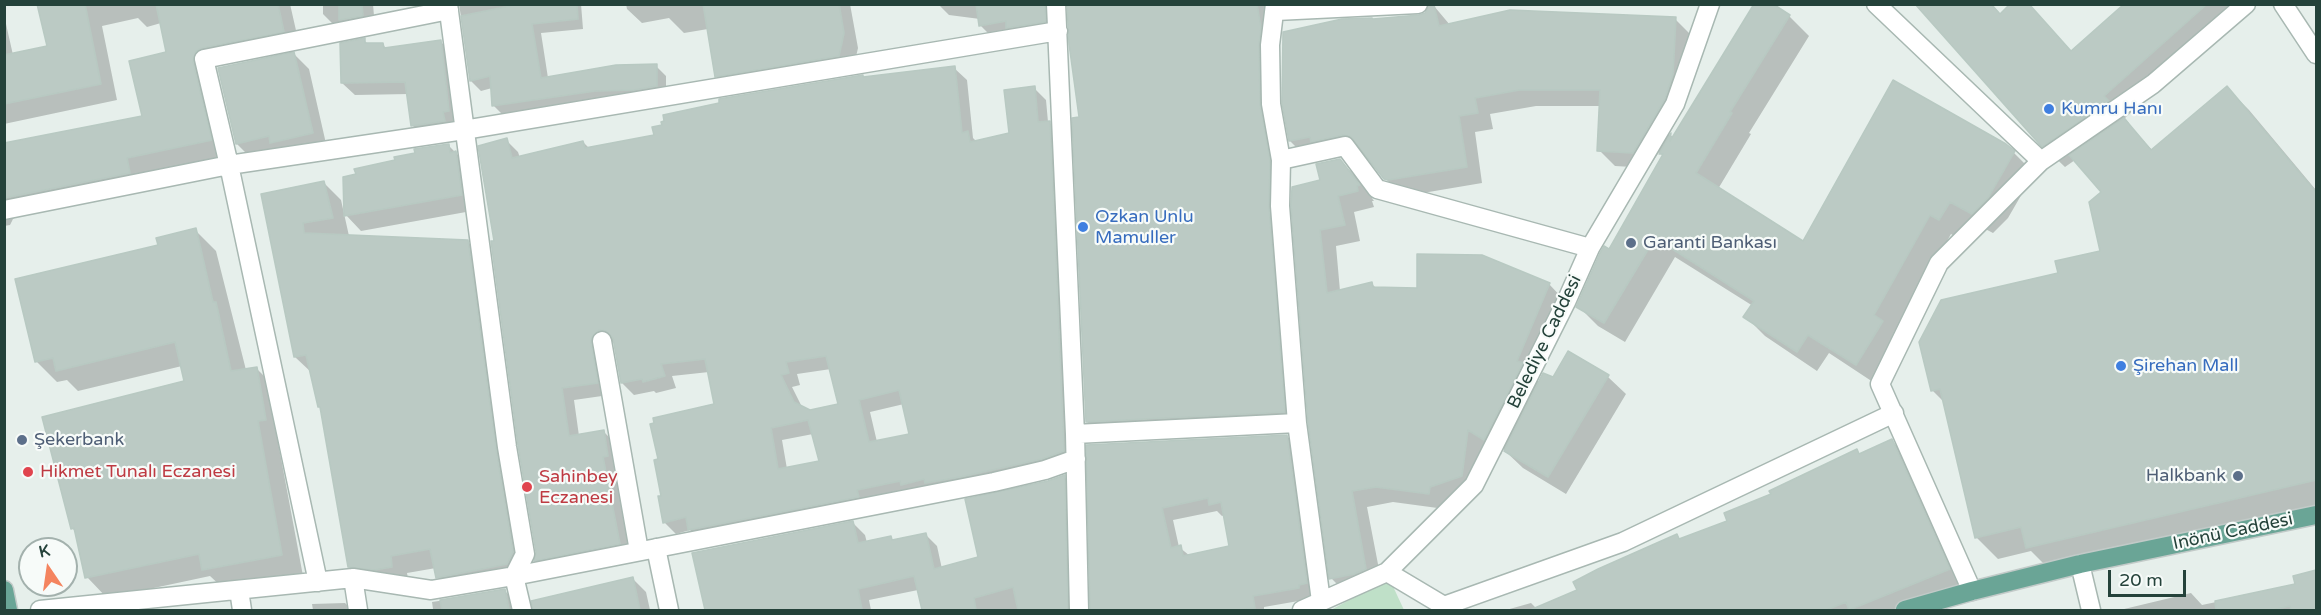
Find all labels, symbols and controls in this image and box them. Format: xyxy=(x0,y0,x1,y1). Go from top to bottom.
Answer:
place label: Kumru Hanı xyxy=(2061,98,2162,120)
marker: Kumru Hanı xyxy=(2042,102,2056,116)
place label: Ozkan Unlu Mamuller xyxy=(1095,206,1194,248)
marker: Ozkan Unlu Mamuller xyxy=(1076,220,1090,234)
place label: Garanti Bankası xyxy=(1643,232,1777,254)
marker: Garanti Bankası xyxy=(1624,236,1638,250)
street label: Belediye Caddesi xyxy=(1503,272,1587,412)
place label: Şirehan Mall xyxy=(2133,355,2238,377)
marker: Şirehan Mall xyxy=(2114,359,2128,373)
place label: Şekerbank xyxy=(34,429,124,451)
marker: Şekerbank xyxy=(15,433,29,447)
place label: Hikmet Tunalı Eczanesi xyxy=(40,461,236,483)
marker: Hikmet Tunalı Eczanesi xyxy=(21,465,35,479)
place label: Halkbank xyxy=(2146,465,2226,487)
place label: Sahinbey Eczanesi xyxy=(539,466,618,508)
marker: Halkbank xyxy=(2231,469,2245,483)
marker: Sahinbey Eczanesi xyxy=(520,480,534,494)
street label: Inönü Caddesi xyxy=(2171,509,2295,555)
north arrow xyxy=(18,537,78,597)
text: K xyxy=(37,540,52,562)
scale bar xyxy=(2111,558,2189,596)
text: 20 m xyxy=(2119,569,2163,591)

